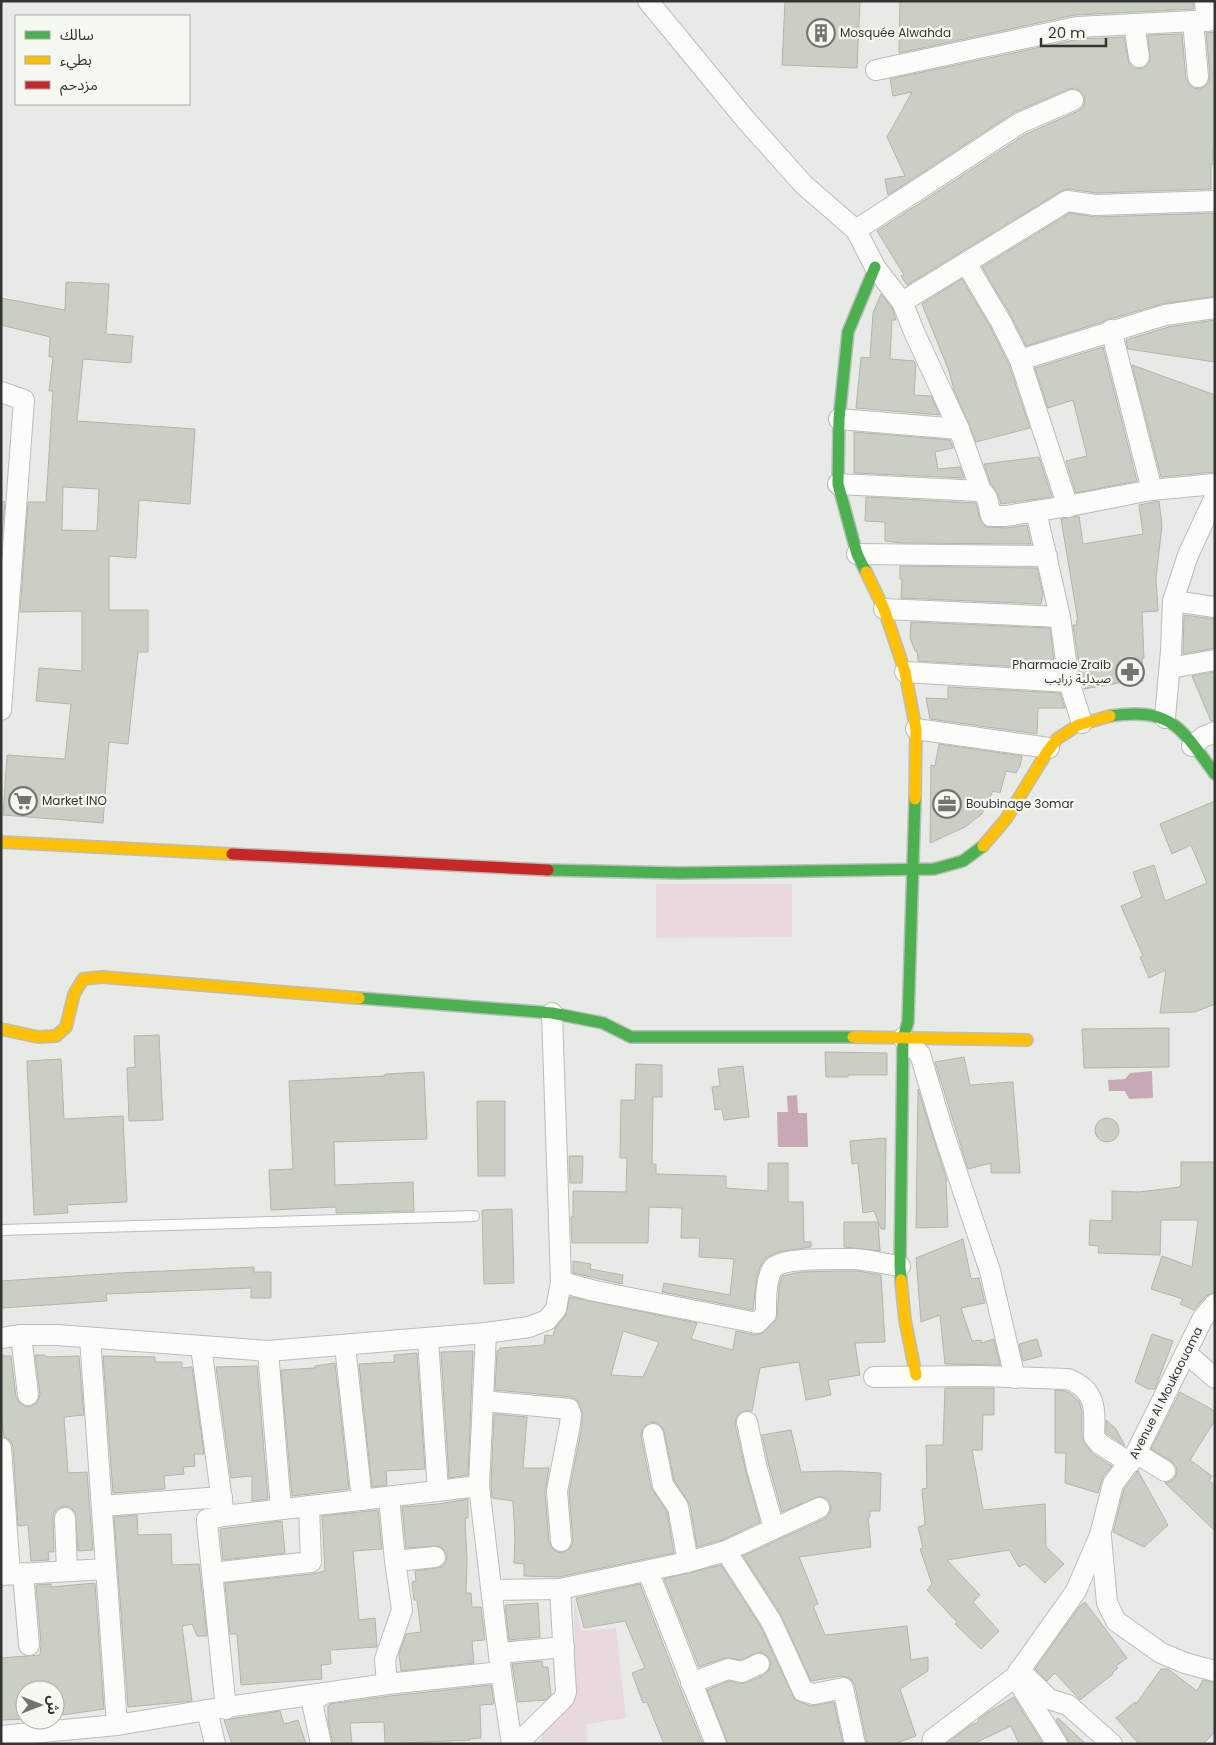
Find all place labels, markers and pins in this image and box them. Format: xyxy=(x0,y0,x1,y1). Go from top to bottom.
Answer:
building icon: Mosquée Alwahda xyxy=(806,18,836,48)
place label: Mosquée Alwahda xyxy=(840,24,951,41)
place label: Pharmacie Zraib صيدلية زرايب xyxy=(1012,656,1111,687)
pharmacy icon: Pharmacie Zraib صيدلية زرايب xyxy=(1115,657,1145,687)
supermarket icon: Market INO xyxy=(8,786,38,816)
office icon: Boubinage 3omar xyxy=(932,789,962,819)
place label: Market INO xyxy=(42,792,107,809)
place label: Boubinage 3omar xyxy=(966,795,1075,812)

